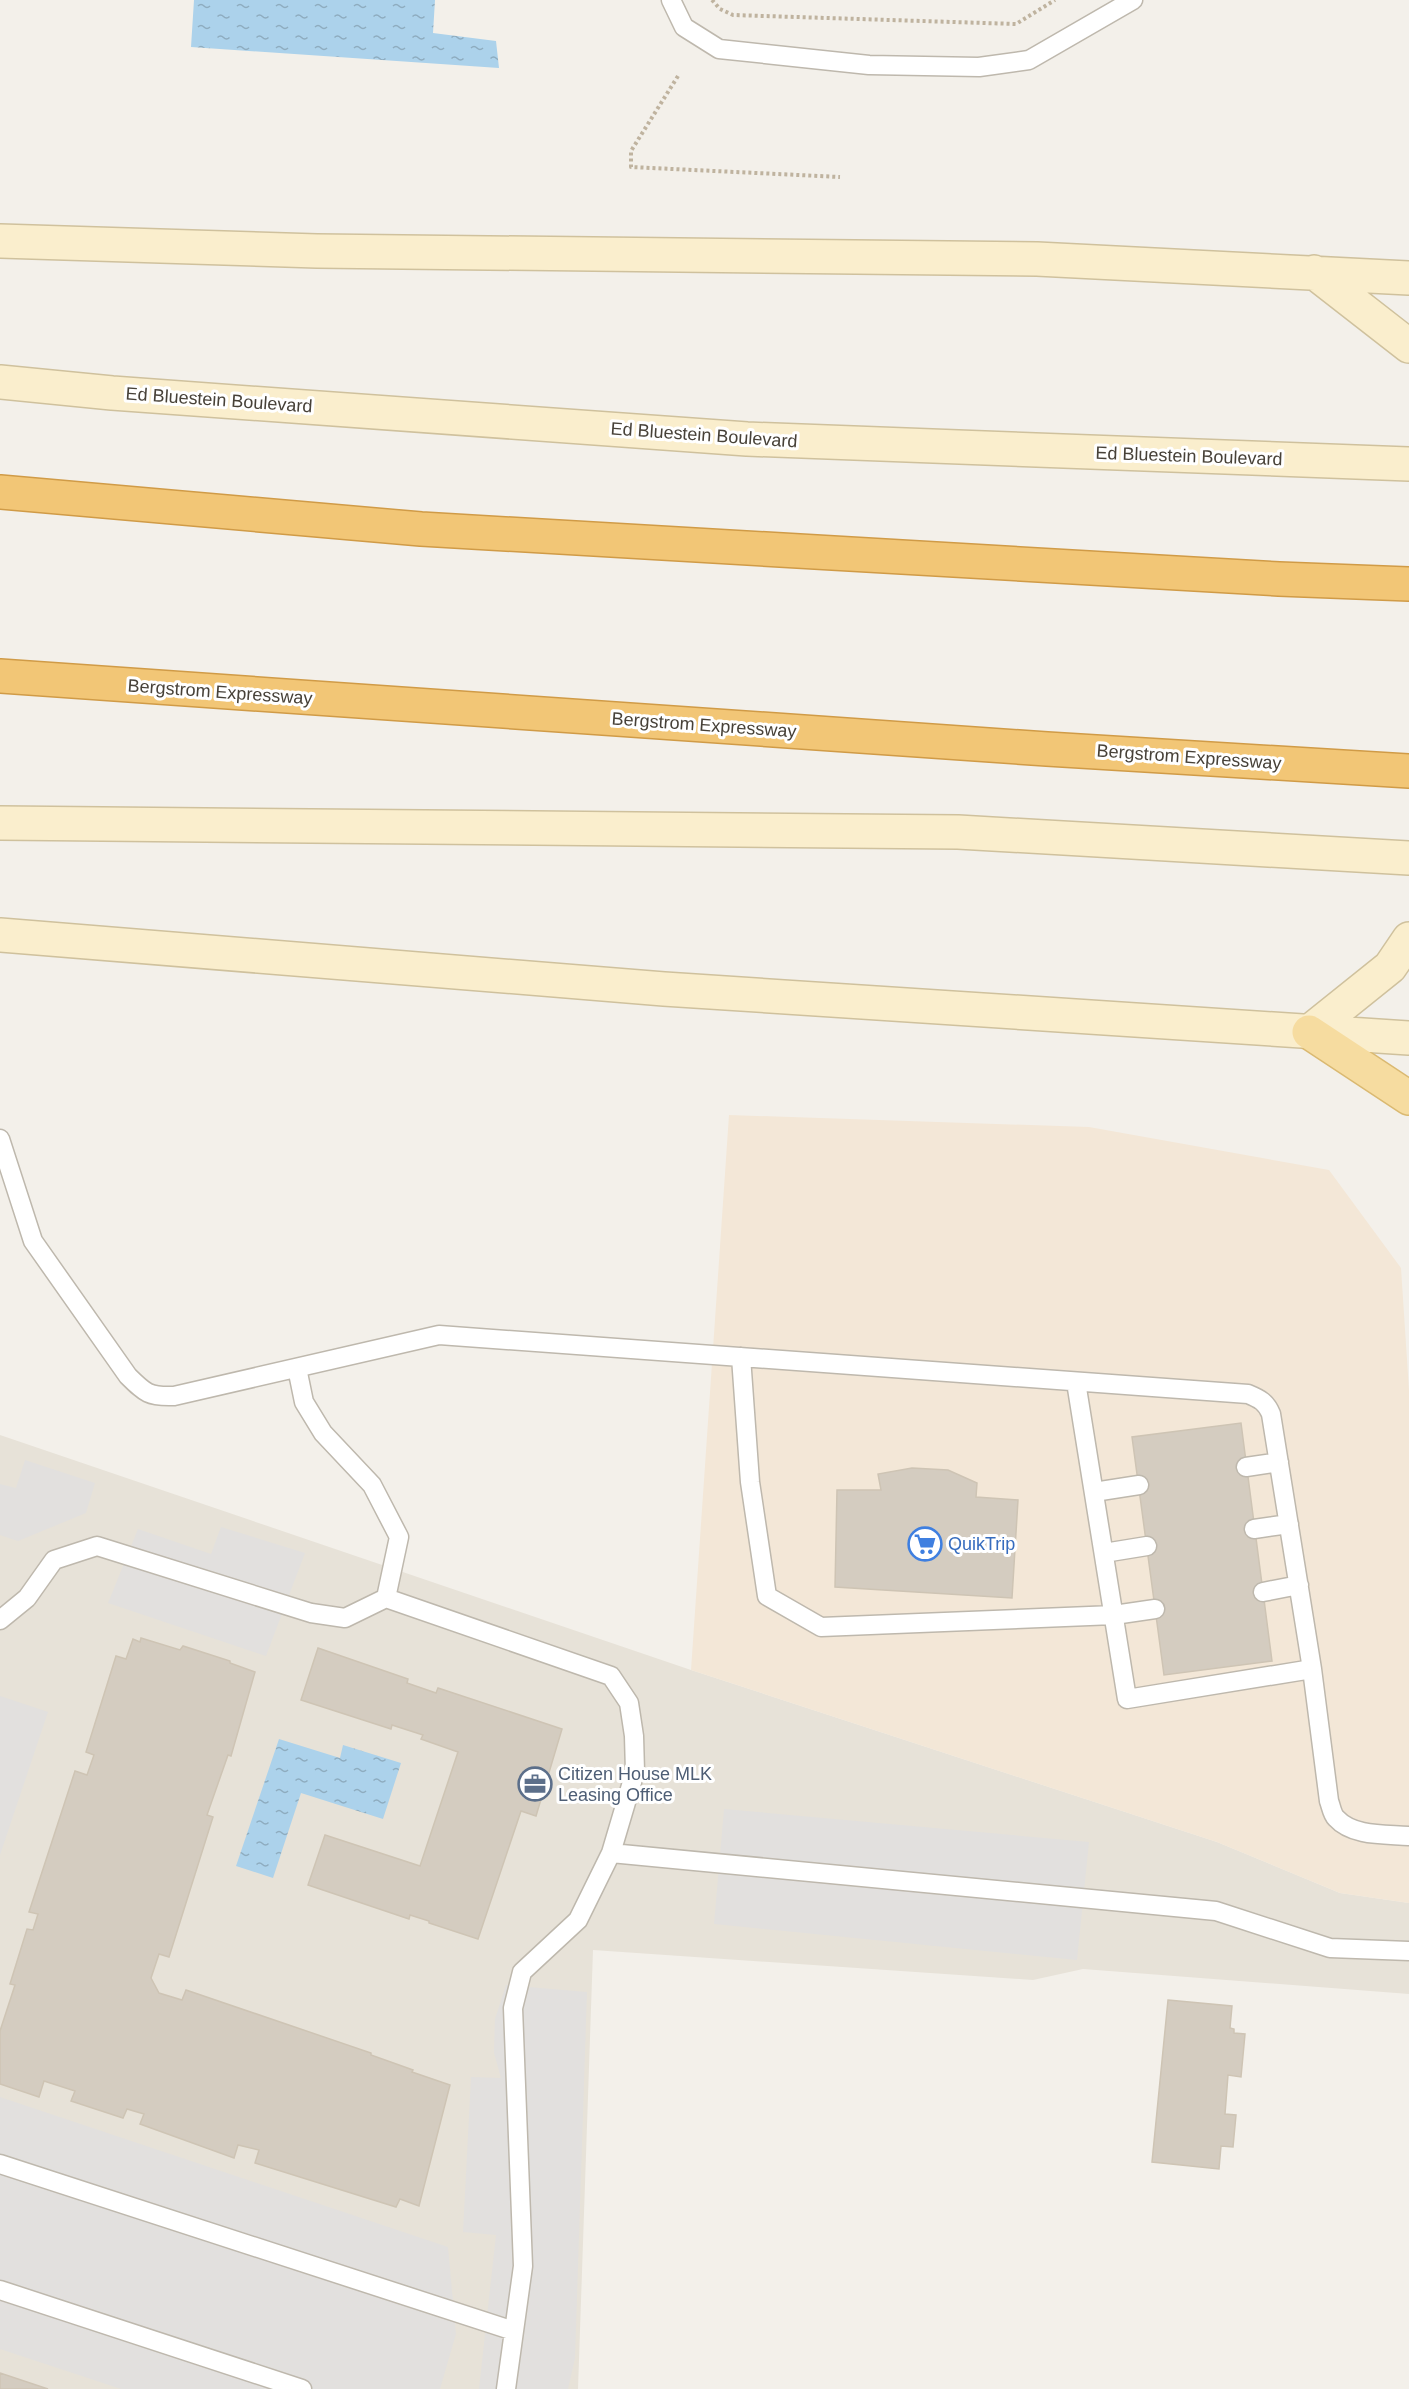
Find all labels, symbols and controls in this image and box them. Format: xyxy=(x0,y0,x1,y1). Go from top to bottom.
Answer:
street label: Ed Bluestein Boulevard xyxy=(125,383,313,417)
street label: Ed Bluestein Boulevard xyxy=(610,418,798,452)
street label: Ed Bluestein Boulevard xyxy=(1095,443,1283,469)
street label: Bergstrom Expressway xyxy=(127,676,313,708)
street label: Bergstrom Expressway xyxy=(611,709,797,741)
street label: Bergstrom Expressway xyxy=(1096,741,1282,773)
supermarket icon: QuikTrip xyxy=(907,1526,943,1562)
place label: QuikTrip xyxy=(948,1534,1015,1554)
place label: Citizen House MLK Leasing Office xyxy=(558,1764,712,1805)
office icon: Citizen House MLK Leasing Office xyxy=(517,1766,553,1802)

